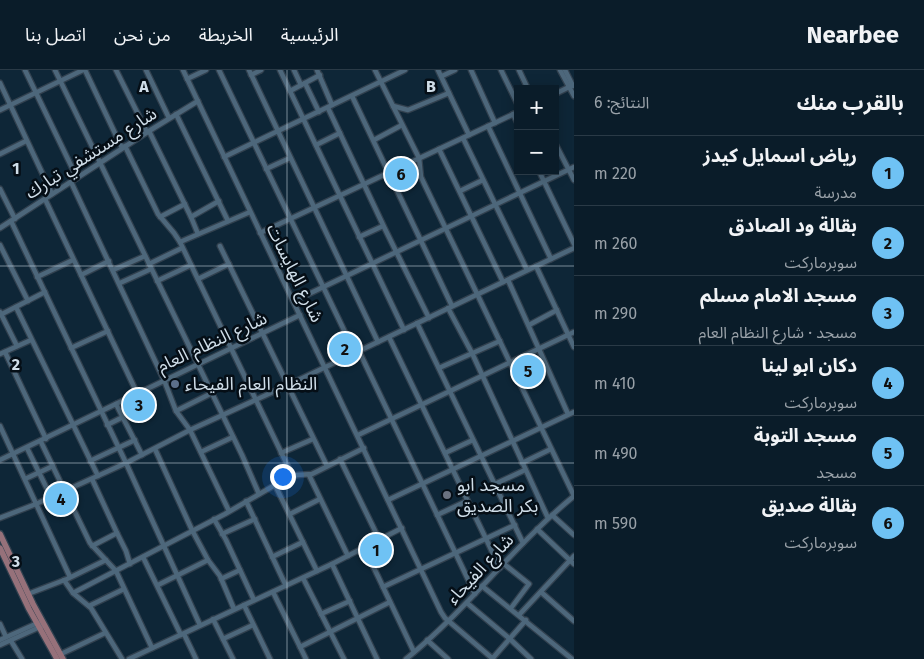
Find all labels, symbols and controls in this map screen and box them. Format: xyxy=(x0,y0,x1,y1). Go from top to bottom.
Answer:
text: Nearbee xyxy=(806,21,899,49)
text: اتصل بنا xyxy=(25,24,86,46)
text: من نحن xyxy=(114,24,171,46)
text: الخريطة xyxy=(199,24,253,46)
text: الرئيسية xyxy=(281,24,339,46)
text: A xyxy=(138,77,149,96)
text: B xyxy=(426,77,436,96)
map controls xyxy=(514,85,559,175)
button: + xyxy=(514,85,559,130)
text: بالقرب منك xyxy=(797,90,904,116)
text: النتائج: 6 xyxy=(594,93,649,112)
street label: شارع مستشفي تبارك xyxy=(21,102,163,206)
button: − xyxy=(514,130,559,175)
text: رياض اسمايل كيدز xyxy=(703,144,857,167)
pin: 6 xyxy=(385,155,417,193)
text: 1 xyxy=(12,159,20,178)
text: 220 m xyxy=(594,164,637,183)
text: 1 xyxy=(884,164,892,183)
text: مدرسة xyxy=(814,183,857,202)
text: بقالة ود الصادق xyxy=(729,214,857,237)
street label: شارع الهايسات xyxy=(259,220,328,327)
text: 260 m xyxy=(594,234,637,253)
text: 2 xyxy=(884,234,892,253)
text: سوبرماركت xyxy=(785,253,857,272)
text: مسجد الامام مسلم xyxy=(700,284,857,307)
text: 290 m xyxy=(594,304,637,323)
text: 3 xyxy=(884,304,892,323)
street label: شارع النظام العام xyxy=(154,307,272,380)
text: مسجد · شارع النظام العام xyxy=(698,323,857,342)
pin: 2 xyxy=(329,330,361,368)
pin: 5 xyxy=(512,352,544,390)
text: دكان ابو لينا xyxy=(762,354,857,377)
text: 2 xyxy=(12,355,20,374)
place label: النظام العام الفيحاء xyxy=(185,373,317,398)
text: 410 m xyxy=(594,374,635,393)
text: 4 xyxy=(883,374,893,393)
marker: النظام العام الفيحاء xyxy=(169,378,181,390)
pin: 3 xyxy=(123,386,155,424)
text: سوبرماركت xyxy=(785,393,857,412)
text: مسجد التوبة xyxy=(754,424,857,447)
text: 490 m xyxy=(594,444,638,463)
text: 5 xyxy=(884,444,892,463)
text: مسجد xyxy=(816,463,857,482)
your location xyxy=(270,464,296,490)
place label: مسجد ابو بكر الصديق xyxy=(457,474,538,517)
pin: 4 xyxy=(45,480,77,518)
marker: مسجد ابو بكر الصديق xyxy=(441,489,453,501)
text: بقالة صديق xyxy=(762,494,857,517)
text: 590 m xyxy=(594,514,637,533)
text: 6 xyxy=(883,514,893,533)
street label: شارع الفيحاء xyxy=(442,529,520,611)
pin: 1 xyxy=(360,531,392,569)
text: سوبرماركت xyxy=(785,533,857,552)
text: 3 xyxy=(11,552,20,571)

